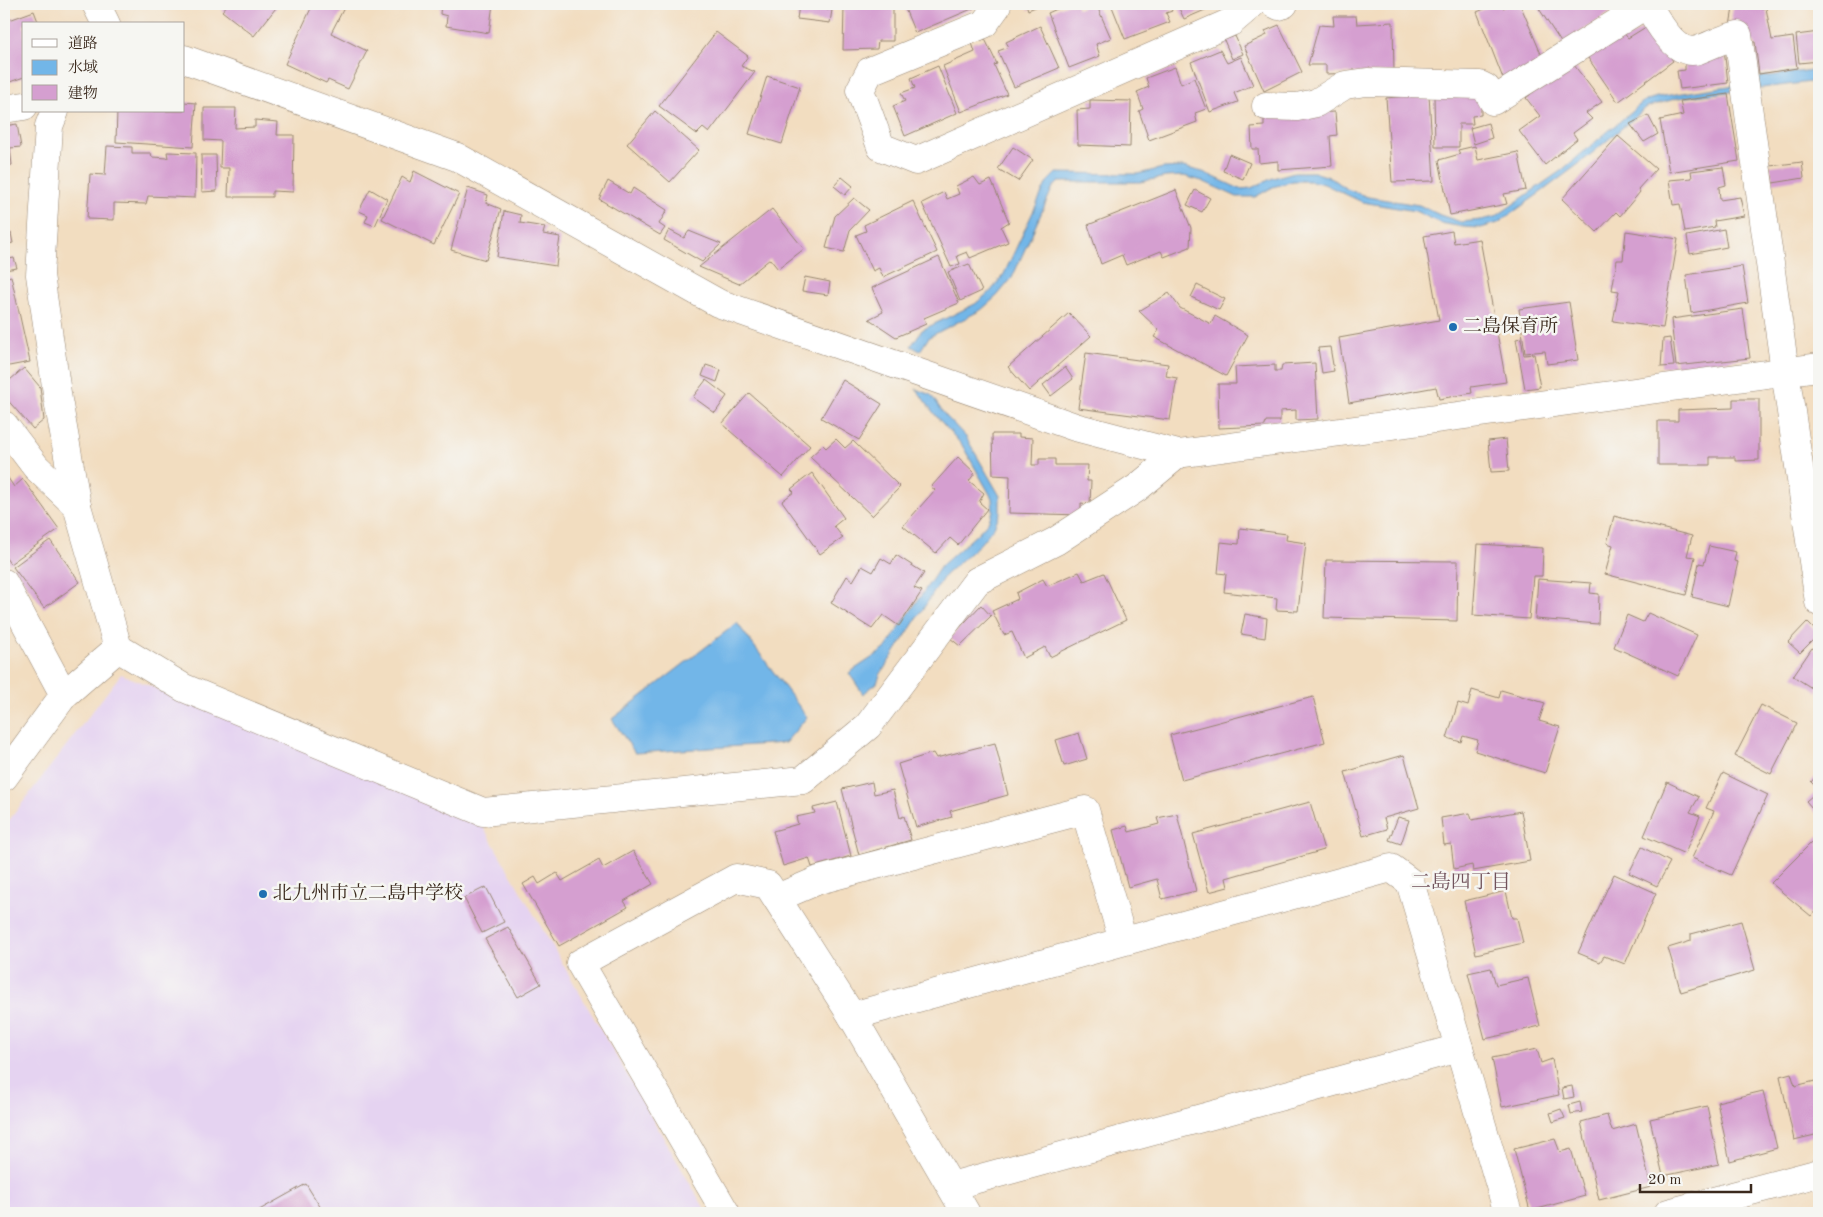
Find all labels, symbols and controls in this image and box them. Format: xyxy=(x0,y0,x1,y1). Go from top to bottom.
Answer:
legend xyxy=(22,22,185,112)
text: 道路 xyxy=(68,35,98,52)
text: 水域 xyxy=(68,59,98,76)
text: 建物 xyxy=(68,85,98,102)
place label: 二島保育所 xyxy=(1463,315,1558,337)
marker: 二島保育所 xyxy=(1447,321,1459,333)
district label: 二島四丁目 xyxy=(1411,871,1511,893)
place label: 北九州市立二島中学校 xyxy=(273,883,463,904)
marker: 北九州市立二島中学校 xyxy=(257,888,269,900)
scale bar xyxy=(1640,1162,1752,1194)
text: 20 m xyxy=(1648,1173,1682,1188)

